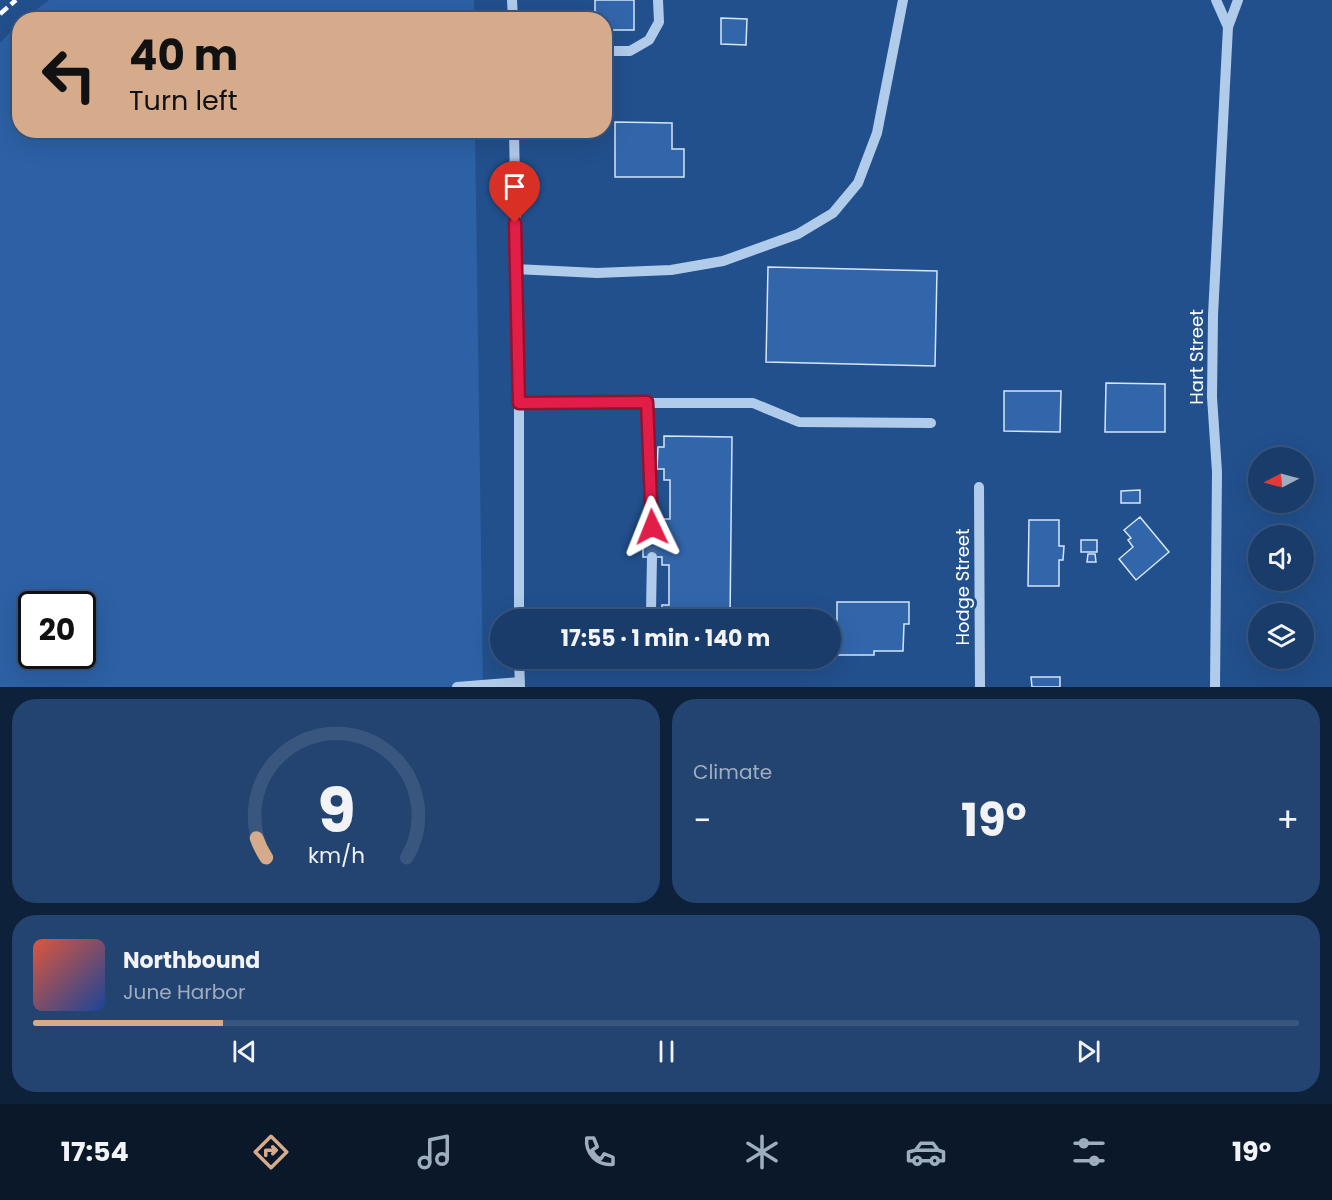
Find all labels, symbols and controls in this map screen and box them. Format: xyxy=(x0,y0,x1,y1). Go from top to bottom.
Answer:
text: 40 m xyxy=(129,26,238,85)
icon: left xyxy=(30,36,108,114)
text: Turn left xyxy=(129,82,238,119)
pin xyxy=(489,161,540,223)
icon: arrive xyxy=(498,170,531,203)
street label: Hart Street xyxy=(1184,309,1209,405)
north arrow xyxy=(1248,447,1314,513)
map controls xyxy=(1248,447,1314,669)
position arrow xyxy=(620,495,684,559)
button: sound xyxy=(1248,525,1314,591)
street label: Hodge Street xyxy=(950,529,975,645)
speed limit sign: 20 xyxy=(18,591,96,669)
button: layers xyxy=(1248,603,1314,669)
text: 17:55 · 1 min · 140 m xyxy=(561,623,770,654)
text: Climate xyxy=(693,758,772,786)
text: 9 xyxy=(317,766,355,854)
text: 19° xyxy=(961,789,1027,852)
text: − xyxy=(693,797,711,844)
text: + xyxy=(1276,797,1299,844)
text: km/h xyxy=(307,840,365,871)
text: Northbound xyxy=(123,945,260,976)
text: June Harbor xyxy=(123,978,246,1006)
icon: previous xyxy=(228,1035,261,1068)
icon: pause xyxy=(650,1035,683,1068)
icon: next xyxy=(1072,1035,1105,1068)
icon: directions xyxy=(250,1131,292,1173)
icon: music xyxy=(414,1131,456,1173)
icon: phone xyxy=(578,1131,620,1173)
icon: climate xyxy=(741,1131,783,1173)
icon: car xyxy=(905,1131,947,1173)
icon: filters xyxy=(1068,1131,1110,1173)
text: 17:54 xyxy=(61,1133,129,1170)
text: 19° xyxy=(1232,1133,1271,1170)

